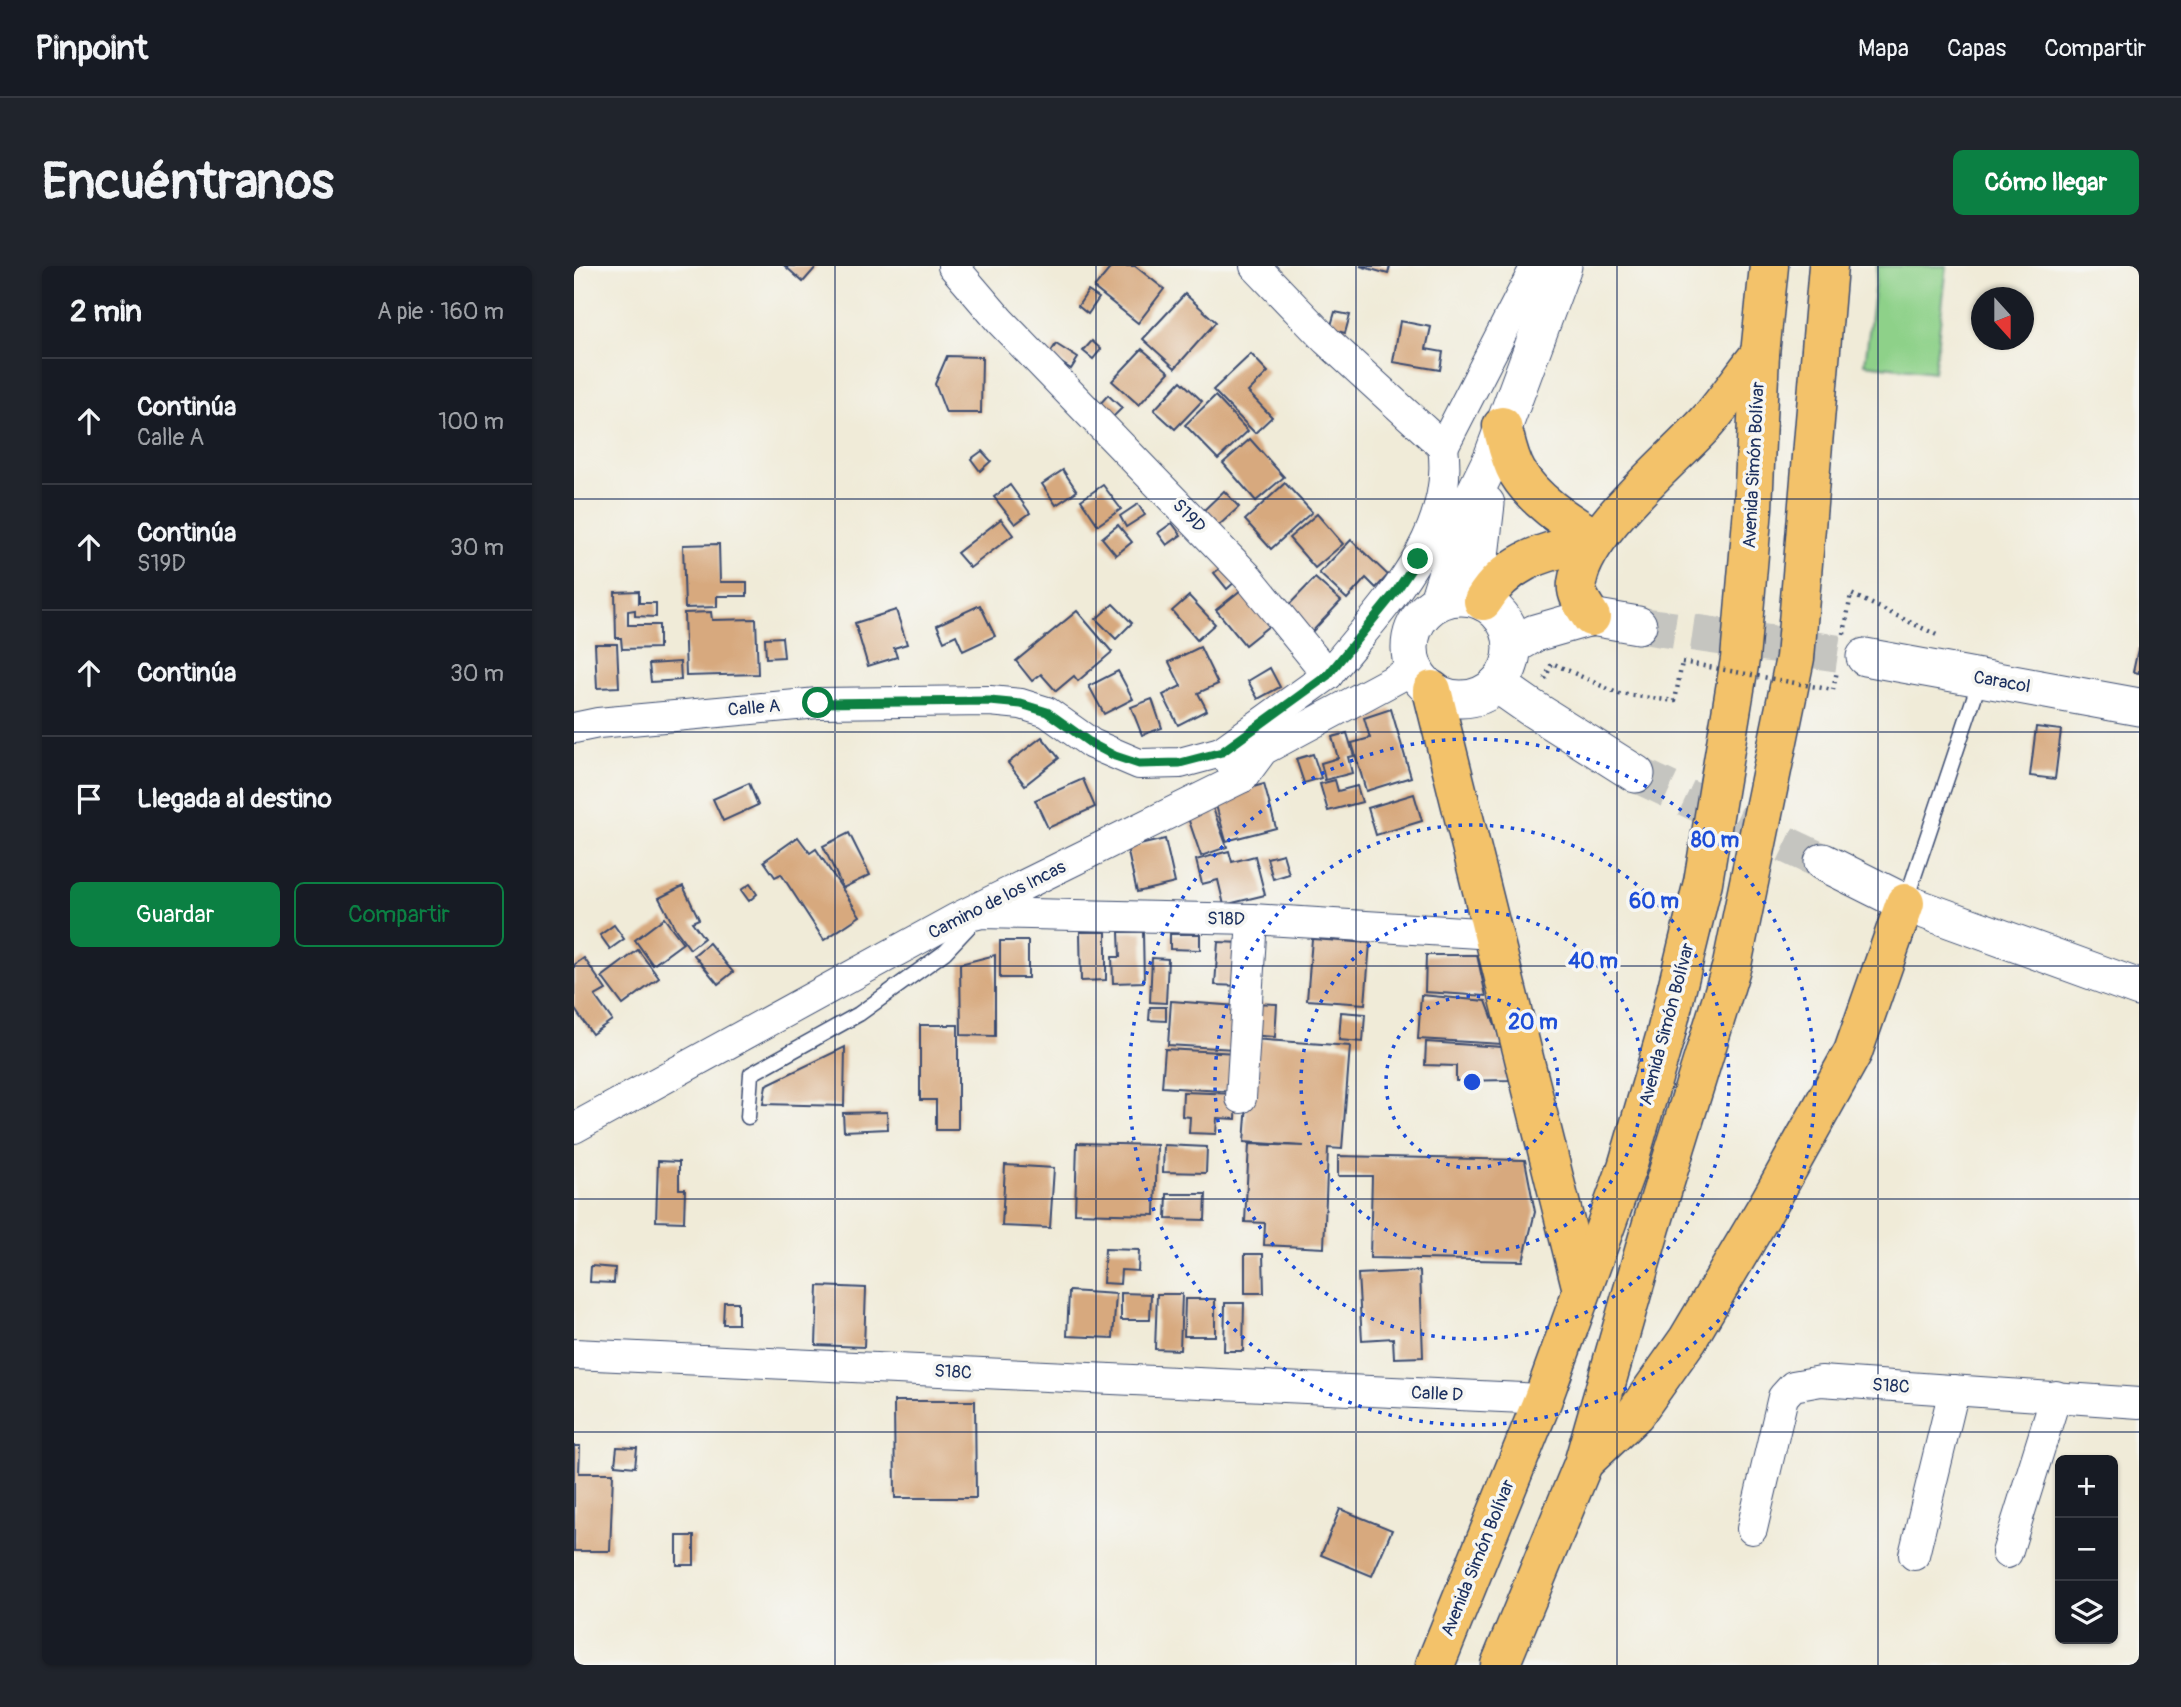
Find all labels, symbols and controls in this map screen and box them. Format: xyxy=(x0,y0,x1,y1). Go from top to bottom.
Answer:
text: Pinpoint xyxy=(35,28,148,69)
text: Mapa xyxy=(1858,34,1909,63)
text: Capas xyxy=(1947,34,2006,63)
text: Compartir xyxy=(2044,34,2146,63)
button: Cómo llegar xyxy=(1953,150,2139,215)
text: Encuéntranos xyxy=(42,152,334,213)
north arrow xyxy=(1971,287,2034,350)
text: 2 min xyxy=(70,293,142,330)
text: A pie · 160 m xyxy=(377,297,504,326)
street label: Avenida Simón Bolívar xyxy=(1738,380,1770,549)
text: Continúa xyxy=(137,391,236,423)
icon: ahead xyxy=(70,402,108,440)
text: 100 m xyxy=(438,407,504,436)
text: Calle A xyxy=(137,423,204,452)
street label: S19D xyxy=(1167,494,1211,538)
text: Continúa xyxy=(137,517,236,549)
icon: ahead xyxy=(70,528,108,566)
text: 30 m xyxy=(450,533,504,562)
route end xyxy=(1402,543,1433,574)
text: S19D xyxy=(137,549,186,578)
icon: ahead xyxy=(70,654,108,692)
text: Continúa xyxy=(137,657,236,689)
text: 30 m xyxy=(450,659,504,688)
street label: Caracol xyxy=(1972,666,2032,698)
route start xyxy=(802,687,833,718)
street label: Calle A xyxy=(727,694,781,722)
icon: arrive xyxy=(70,780,108,818)
text: Llegada al destino xyxy=(137,783,332,815)
text: 80 m xyxy=(1691,827,1739,854)
street label: Camino de los Incas xyxy=(924,855,1070,945)
button: Guardar xyxy=(70,882,280,947)
button: Compartir xyxy=(294,882,504,947)
text: 60 m xyxy=(1629,888,1679,915)
street label: S18D xyxy=(1207,907,1245,931)
street label: Avenida Simón Bolívar xyxy=(1634,940,1700,1108)
text: 40 m xyxy=(1568,948,1618,975)
text: 20 m xyxy=(1508,1009,1558,1036)
centre of rings xyxy=(1460,1070,1484,1094)
street label: S18C xyxy=(934,1360,972,1384)
street label: S18C xyxy=(1871,1373,1911,1399)
street label: Calle D xyxy=(1410,1381,1464,1407)
map controls xyxy=(2055,1455,2118,1644)
button: + xyxy=(2055,1455,2118,1518)
street label: Avenida Simón Bolívar xyxy=(1436,1476,1520,1640)
button: − xyxy=(2055,1518,2118,1581)
button: layers xyxy=(2055,1581,2118,1644)

